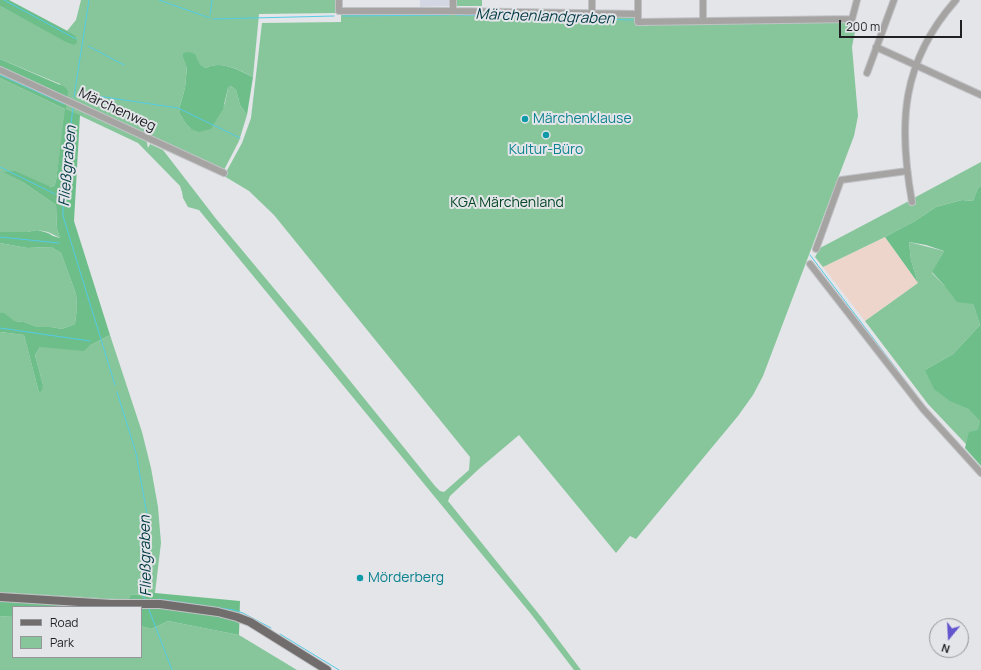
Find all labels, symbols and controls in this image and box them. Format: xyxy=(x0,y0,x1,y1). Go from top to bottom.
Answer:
water label: Märchenlandgraben xyxy=(475,6,615,28)
scale bar xyxy=(841,12,964,38)
text: 200 m xyxy=(846,18,880,35)
street label: Märchenweg xyxy=(76,85,158,135)
place label: Märchenklause xyxy=(533,111,632,127)
marker: Märchenklause xyxy=(520,114,530,124)
water label: Fließgraben xyxy=(56,125,80,207)
marker: Kultur-Büro xyxy=(541,130,551,140)
place label: Kultur-Büro xyxy=(509,142,583,158)
park label: KGA Märchenland xyxy=(450,195,564,211)
water label: Fließgraben xyxy=(136,515,156,597)
place label: Mörderberg xyxy=(368,570,444,586)
marker: Mörderberg xyxy=(355,573,365,583)
legend xyxy=(12,606,142,658)
text: Road xyxy=(50,614,78,631)
north arrow xyxy=(929,618,969,658)
text: Park xyxy=(50,634,74,651)
text: N xyxy=(939,641,952,657)

